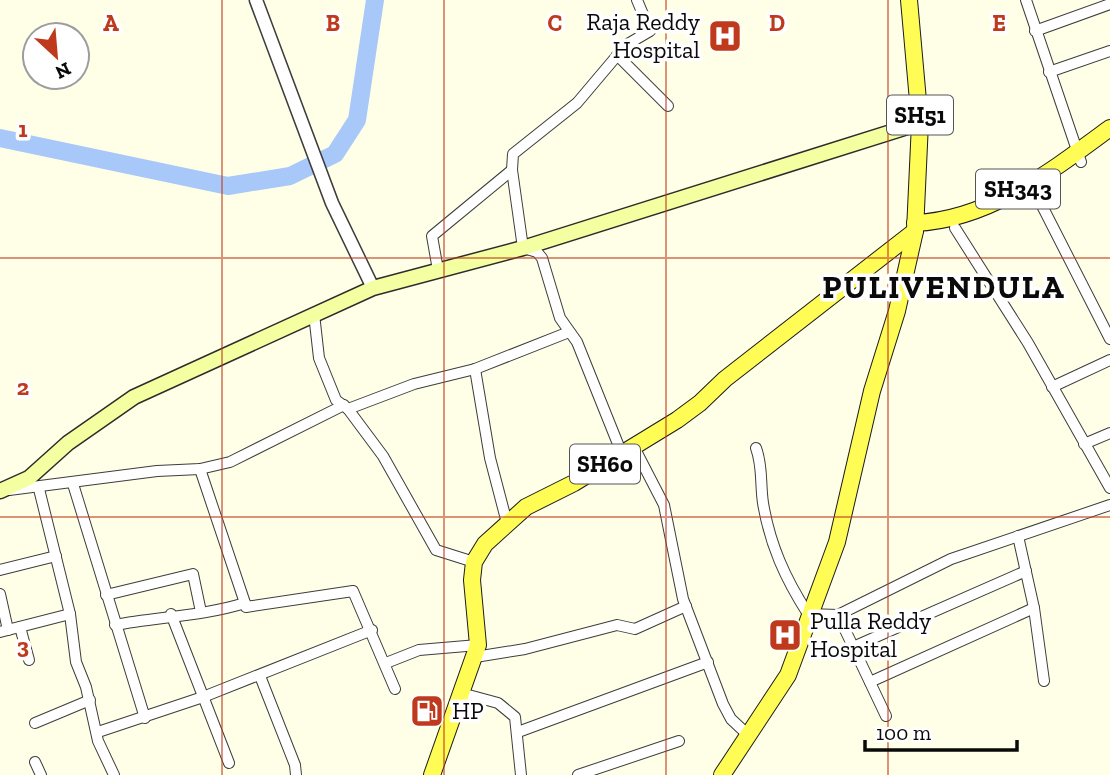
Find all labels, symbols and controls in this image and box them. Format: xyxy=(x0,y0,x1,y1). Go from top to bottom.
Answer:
place label: Raja Reddy Hospital xyxy=(586,7,701,64)
text: A xyxy=(103,9,119,37)
text: B xyxy=(326,9,340,37)
text: C xyxy=(548,9,562,37)
text: D xyxy=(769,9,785,37)
text: E xyxy=(992,9,1006,37)
hospital icon: Raja Reddy Hospital xyxy=(706,17,744,55)
north arrow xyxy=(21,21,91,91)
text: N xyxy=(52,57,75,84)
road number: SH51 xyxy=(887,96,953,134)
text: 1 xyxy=(18,115,28,143)
road number: SH343 xyxy=(976,170,1060,208)
district label: PULIVENDULA xyxy=(822,268,1066,306)
text: 2 xyxy=(17,373,29,401)
road number: SH60 xyxy=(570,445,640,484)
place label: Pulla Reddy Hospital xyxy=(810,606,932,663)
hospital icon: Pulla Reddy Hospital xyxy=(766,616,804,654)
text: 3 xyxy=(17,632,29,660)
fuel station icon: HP xyxy=(408,692,446,730)
place label: HP xyxy=(452,696,484,725)
scale bar xyxy=(865,708,1017,752)
text: 100 m xyxy=(876,720,931,745)

